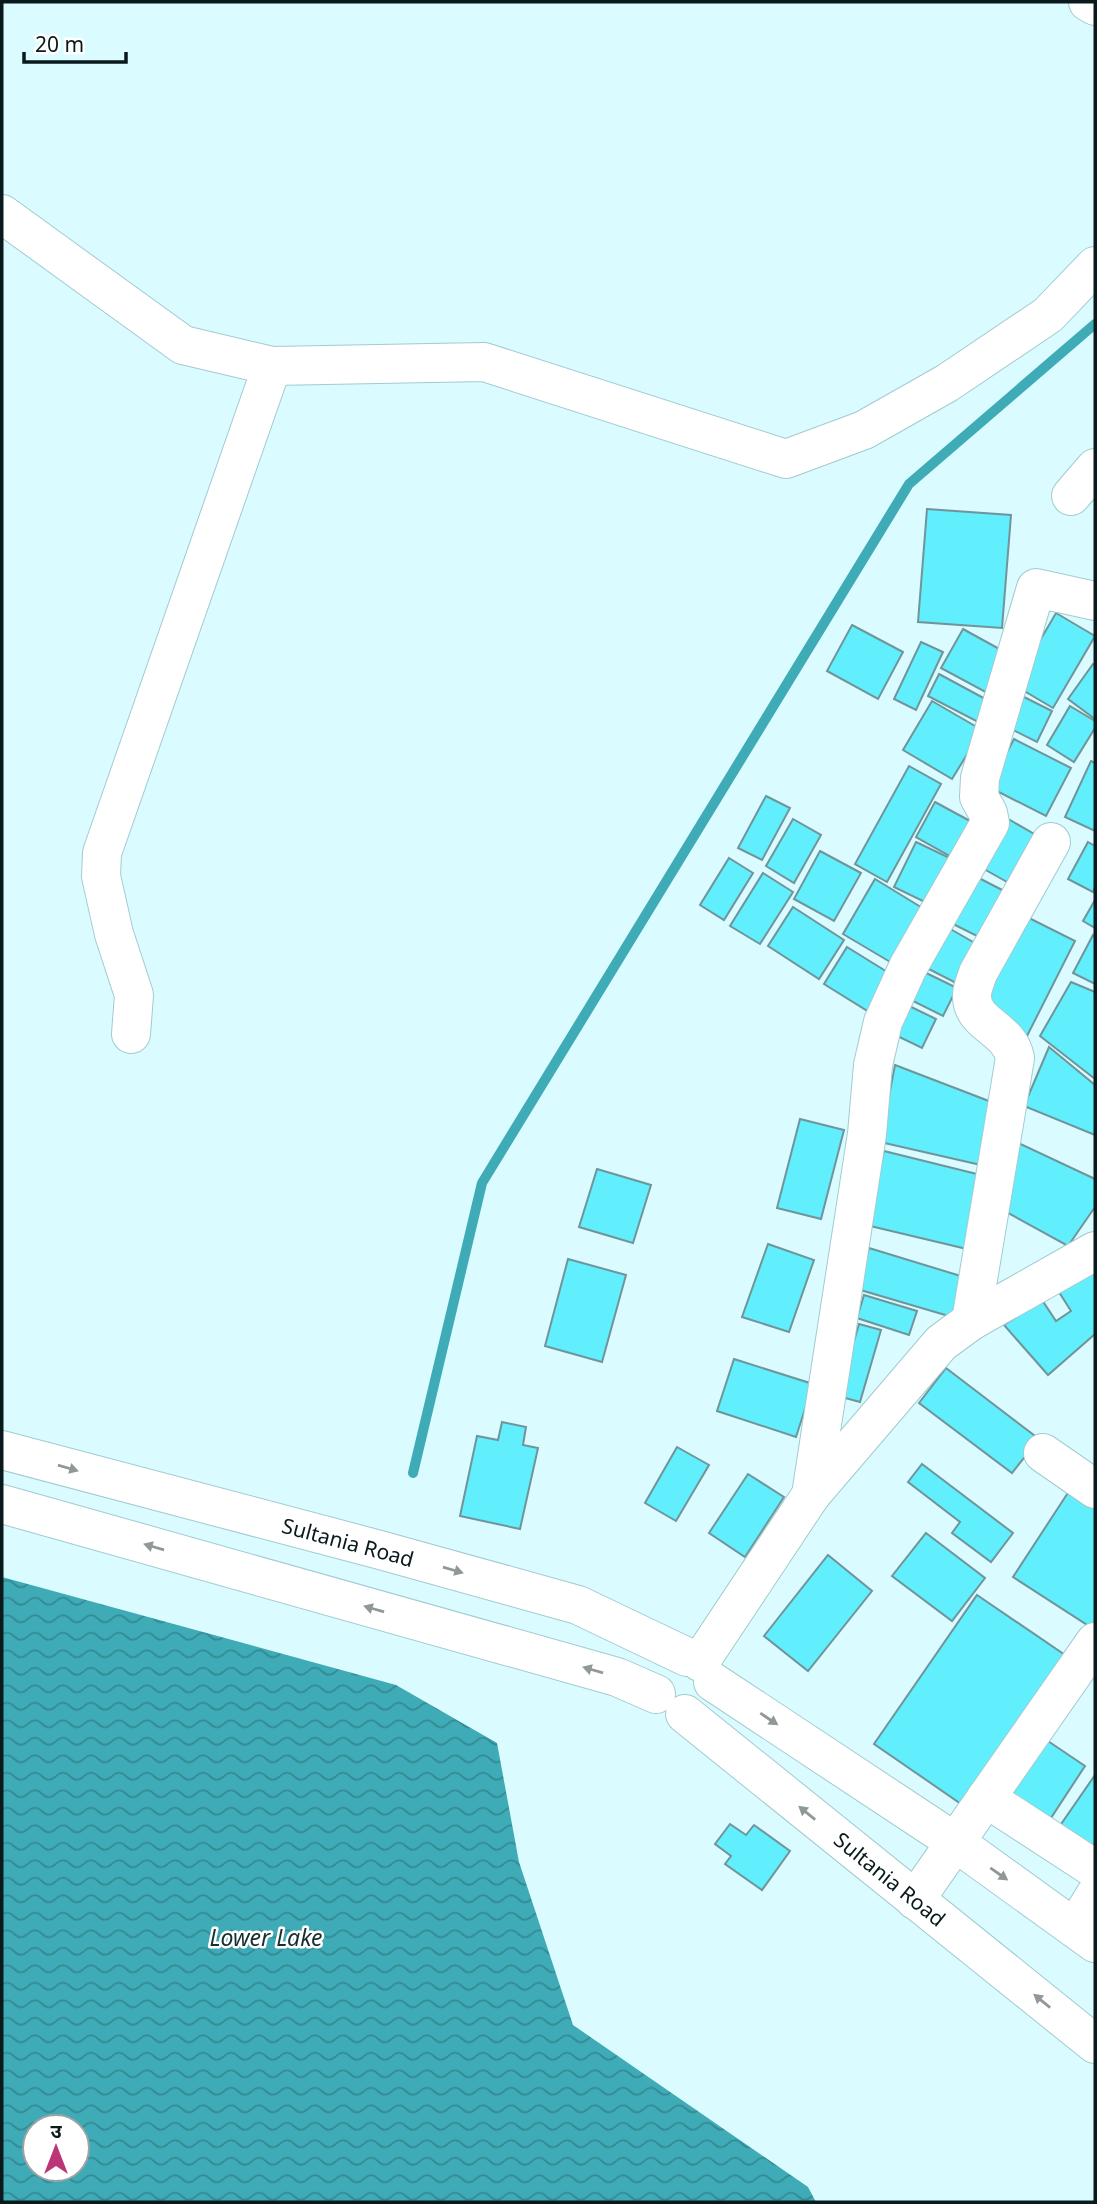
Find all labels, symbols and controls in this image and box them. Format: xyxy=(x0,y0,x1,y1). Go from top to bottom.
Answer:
scale bar xyxy=(24,21,126,65)
text: 20 m xyxy=(35,30,84,58)
one-way arrow xyxy=(57,1463,79,1474)
street label: Sultania Road xyxy=(279,1511,417,1573)
one-way arrow xyxy=(143,1541,165,1552)
one-way arrow xyxy=(443,1566,464,1576)
one-way arrow xyxy=(363,1603,384,1613)
one-way arrow xyxy=(581,1664,603,1675)
one-way arrow xyxy=(760,1713,779,1726)
one-way arrow xyxy=(799,1805,817,1820)
street label: Sultania Road xyxy=(829,1826,951,1932)
one-way arrow xyxy=(990,1866,1008,1880)
water label: Lower Lake xyxy=(209,1921,323,1953)
one-way arrow xyxy=(1033,1994,1051,2009)
north arrow xyxy=(21,2113,91,2183)
text: उ xyxy=(50,2118,62,2144)

